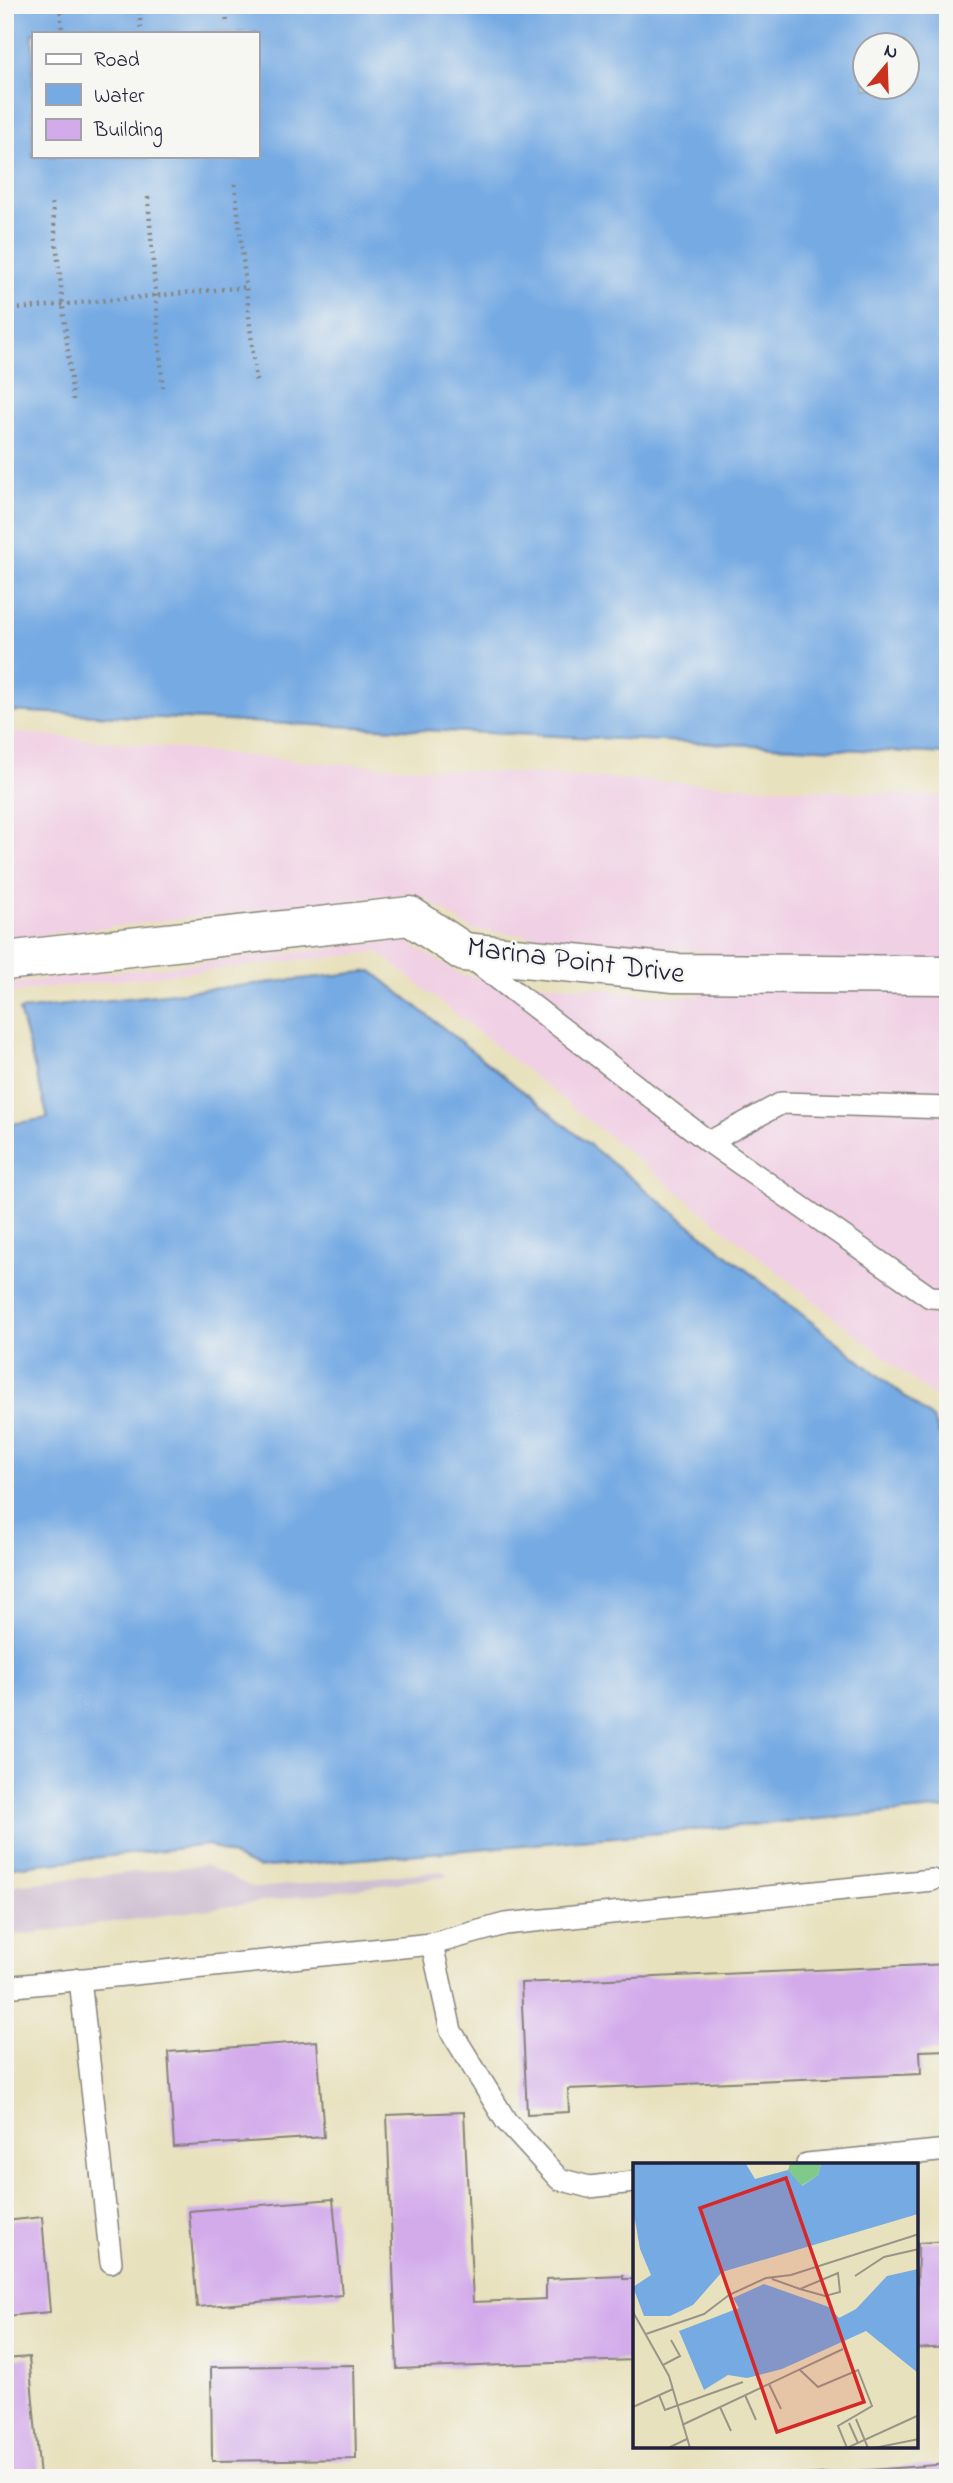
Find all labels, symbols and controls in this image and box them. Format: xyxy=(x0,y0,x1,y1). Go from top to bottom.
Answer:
legend xyxy=(32,32,259,158)
north arrow xyxy=(852,32,922,102)
text: N xyxy=(880,37,901,67)
text: Road xyxy=(94,46,140,76)
text: Water xyxy=(94,82,145,112)
text: Building xyxy=(93,116,163,148)
street label: Marina Point Drive xyxy=(464,927,688,997)
inset map xyxy=(633,2163,918,2448)

